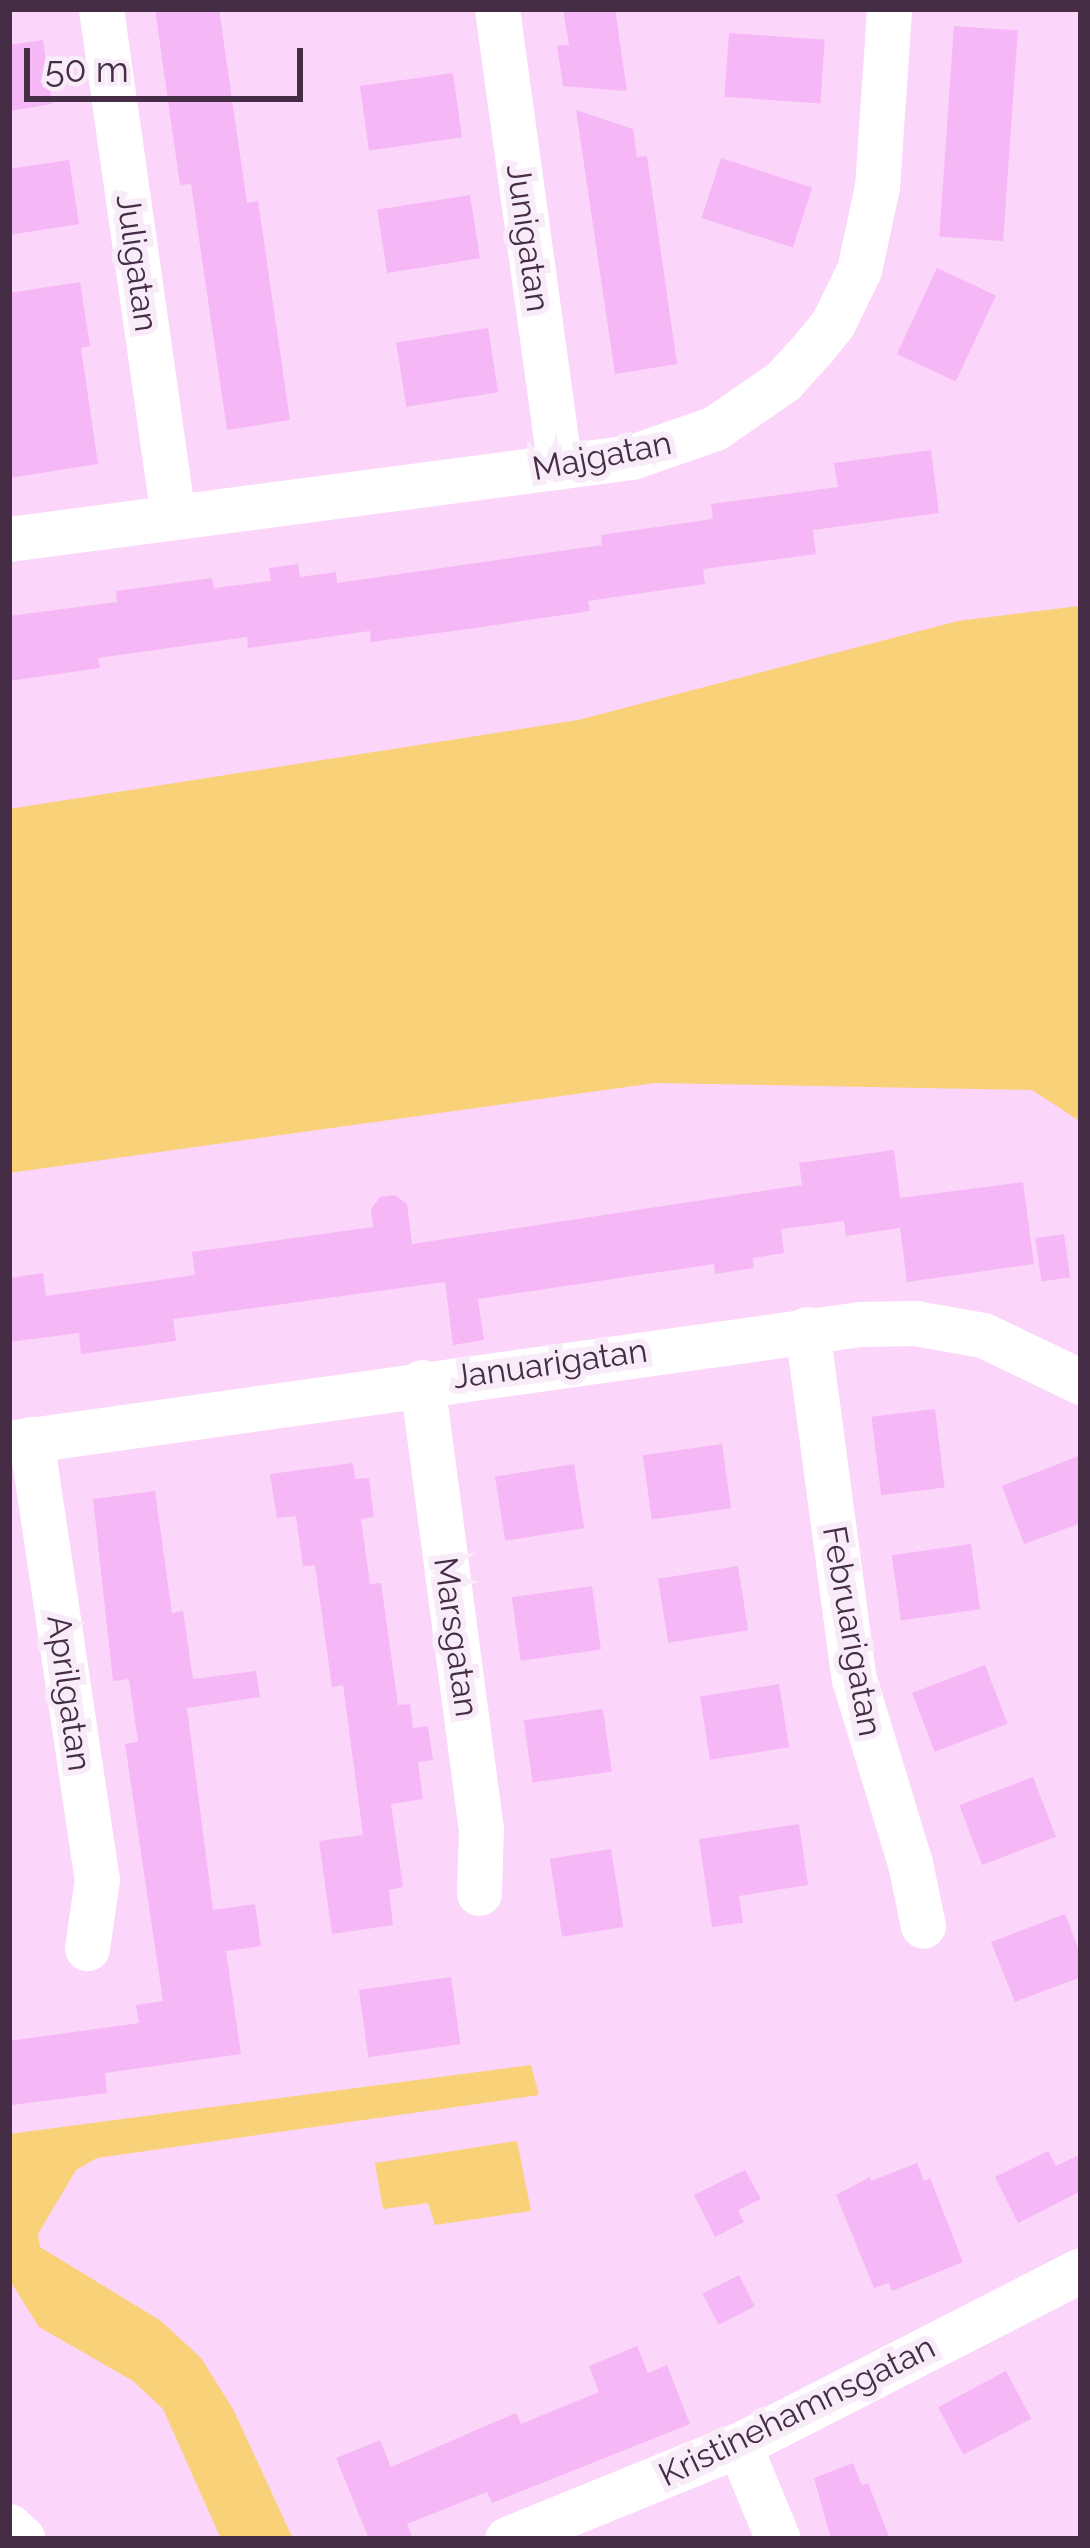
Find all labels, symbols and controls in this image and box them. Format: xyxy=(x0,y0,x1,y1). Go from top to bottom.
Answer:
scale bar xyxy=(30,24,309,98)
text: 50 m xyxy=(45,48,129,90)
street label: Junigatan xyxy=(498,162,558,314)
street label: Juligatan xyxy=(108,192,166,334)
street label: Majgatan xyxy=(529,423,675,489)
street label: Januarigatan xyxy=(450,1331,650,1397)
street label: Februarigatan xyxy=(814,1523,890,1739)
street label: Marsgatan xyxy=(425,1555,487,1719)
street label: Aprilgatan xyxy=(38,1613,100,1773)
street label: Kristinehamnsgatan xyxy=(653,2327,941,2495)

